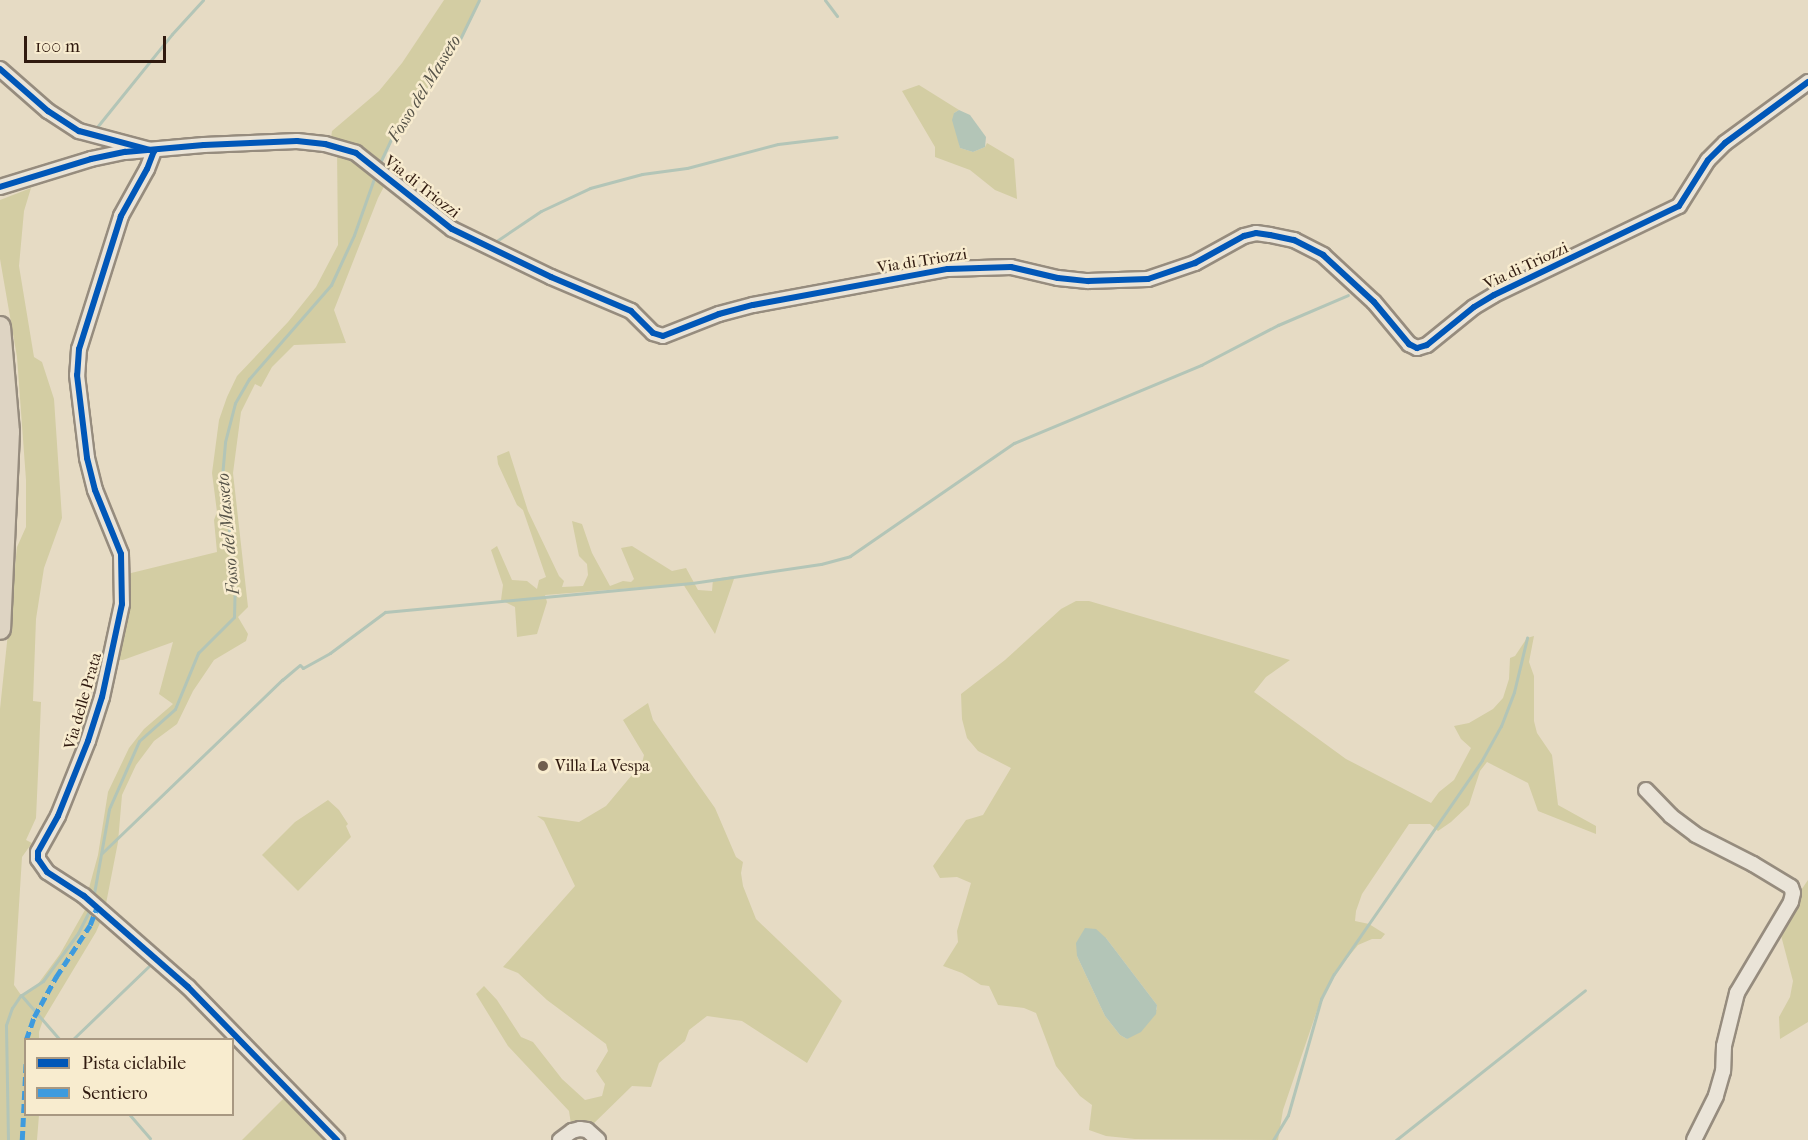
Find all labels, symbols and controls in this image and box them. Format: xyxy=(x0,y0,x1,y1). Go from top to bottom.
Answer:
scale bar xyxy=(27,24,170,62)
water label: Fosso del Masseto xyxy=(383,31,467,147)
text: 100 m xyxy=(35,36,80,57)
street label: Via di Triozzi xyxy=(380,151,464,223)
street label: Via di Triozzi xyxy=(1481,238,1571,294)
street label: Via di Triozzi xyxy=(876,244,968,278)
water label: Fosso del Masseto xyxy=(213,472,245,596)
street label: Via delle Prata xyxy=(60,651,106,751)
place label: Villa La Vespa xyxy=(555,756,650,776)
marker: Villa La Vespa xyxy=(536,759,550,773)
legend xyxy=(24,1038,234,1116)
text: Pista ciclabile xyxy=(82,1053,186,1074)
text: Sentiero xyxy=(82,1083,148,1104)

